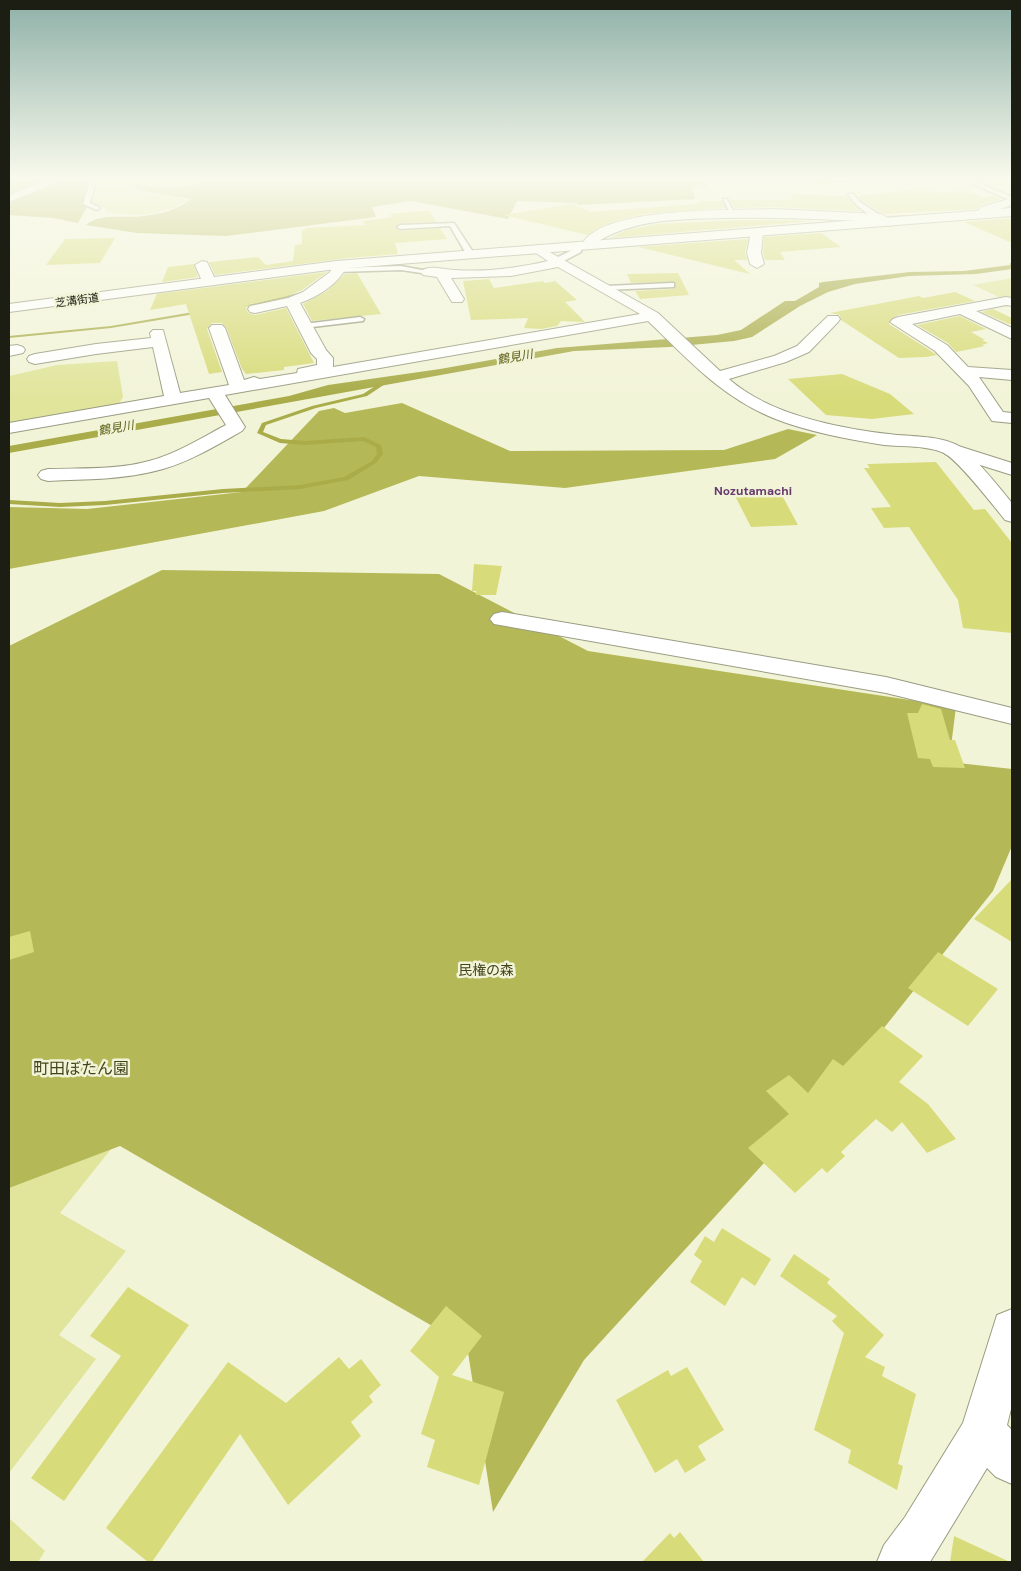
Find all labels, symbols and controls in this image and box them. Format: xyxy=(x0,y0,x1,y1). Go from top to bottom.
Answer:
street label: 芝溝街道 xyxy=(54,290,100,310)
water label: 鶴見川 xyxy=(496,346,536,368)
water label: 鶴見川 xyxy=(97,417,137,439)
district label: Nozutamachi xyxy=(714,483,792,499)
park label: 民権の森 xyxy=(458,961,514,979)
park label: 町田ぼたん園 xyxy=(33,1058,129,1079)

